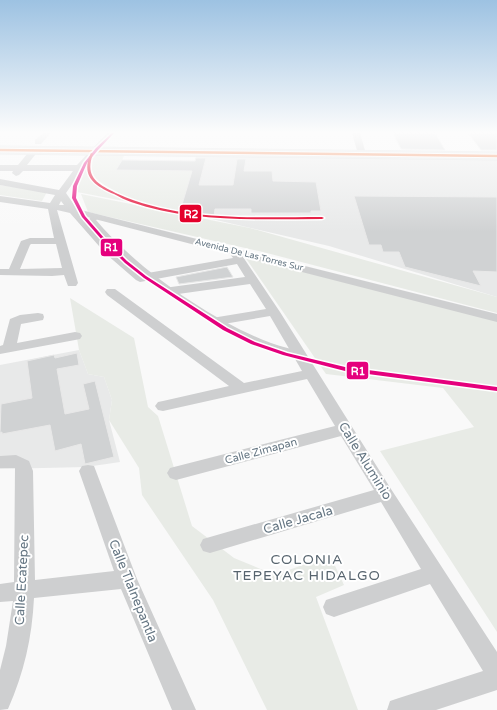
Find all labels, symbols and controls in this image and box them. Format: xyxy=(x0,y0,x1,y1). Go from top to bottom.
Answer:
line badge: R2 xyxy=(179,204,202,223)
text: R2 xyxy=(184,208,198,221)
street label: Avenida De Las Torres Sur xyxy=(194,236,305,274)
line badge: R1 xyxy=(100,238,123,257)
text: R1 xyxy=(104,241,118,254)
line badge: R1 xyxy=(346,361,369,380)
text: R1 xyxy=(351,365,365,378)
street label: Calle Aluminio xyxy=(335,419,395,503)
street label: Calle Zimapan xyxy=(223,435,299,467)
street label: Calle Jacala xyxy=(261,502,335,538)
street label: Calle Ecatepec xyxy=(12,534,32,626)
street label: Calle Tlalnepantla xyxy=(105,537,161,645)
district label: COLONIA TEPEYAC HIDALGO xyxy=(233,551,381,584)

